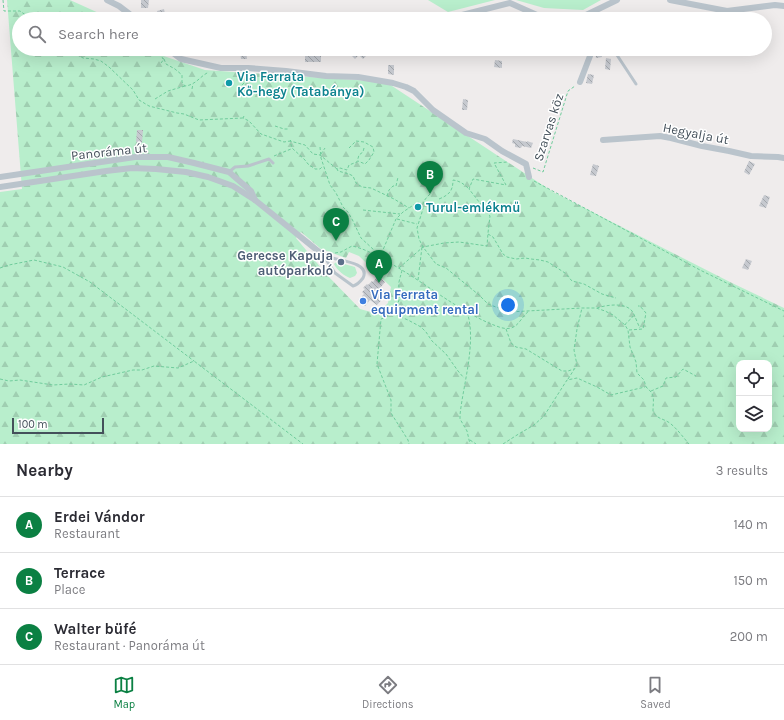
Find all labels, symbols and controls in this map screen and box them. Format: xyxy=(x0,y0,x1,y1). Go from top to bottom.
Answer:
search box xyxy=(12,12,772,56)
icon: search xyxy=(26,23,48,45)
text: Search here xyxy=(58,25,139,43)
place label: Via Ferrata Kő-hegy (Tatabánya) xyxy=(237,69,364,99)
marker: Via Ferrata Kő-hegy (Tatabánya) xyxy=(224,78,234,88)
street label: Szarvas köz xyxy=(531,92,566,163)
street label: Hegyalja út xyxy=(662,120,730,147)
street label: Panoráma út xyxy=(70,140,148,163)
pin: B xyxy=(417,161,443,194)
place label: Turul-emlékmű xyxy=(426,200,520,215)
marker: Turul-emlékmű xyxy=(413,202,423,212)
pin: C xyxy=(323,208,349,241)
place label: Gerecse Kapuja autóparkoló xyxy=(237,248,333,278)
pin: A xyxy=(366,250,392,283)
marker: Gerecse Kapuja autóparkoló xyxy=(336,257,346,267)
place label: Via Ferrata equipment rental xyxy=(371,287,479,318)
your location xyxy=(498,295,518,315)
marker: Via Ferrata equipment rental xyxy=(358,296,368,306)
map controls xyxy=(736,360,772,432)
button: locate xyxy=(736,360,772,396)
button: layers xyxy=(736,396,772,432)
scale bar xyxy=(12,416,104,435)
text: 100 m xyxy=(18,418,48,431)
text: Nearby xyxy=(16,460,73,480)
text: 3 results xyxy=(716,463,768,478)
text: Erdei Vándor xyxy=(54,508,145,526)
text: A xyxy=(25,517,33,532)
text: 140 m xyxy=(733,517,768,532)
text: Restaurant xyxy=(54,526,120,541)
text: Terrace xyxy=(54,564,105,582)
text: B xyxy=(25,573,33,588)
text: 150 m xyxy=(733,573,768,588)
text: Place xyxy=(54,582,85,597)
text: Walter büfé xyxy=(54,620,137,638)
text: C xyxy=(25,629,33,644)
text: 200 m xyxy=(730,629,768,644)
text: Restaurant · Panoráma út xyxy=(54,638,205,653)
tab: Map xyxy=(113,674,135,711)
tab: Directions xyxy=(362,674,414,711)
tab: Saved xyxy=(640,674,671,711)

